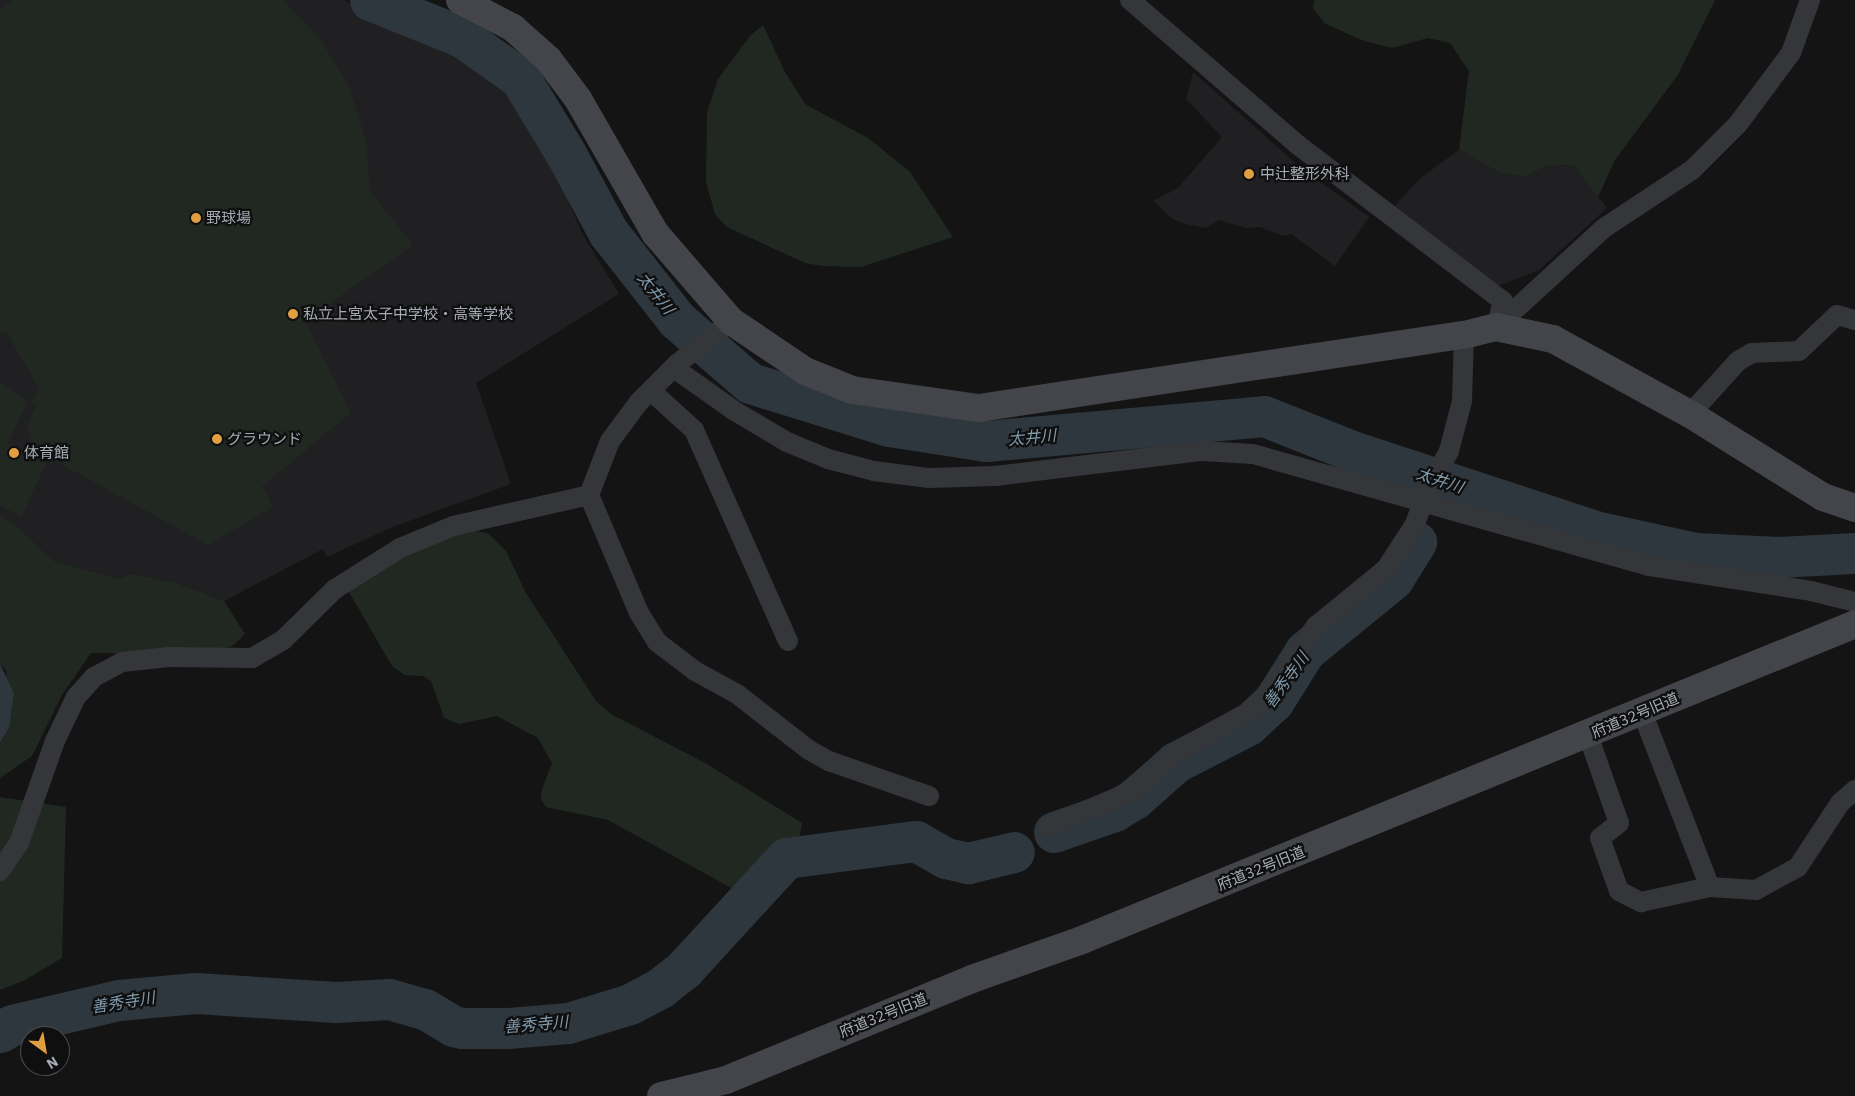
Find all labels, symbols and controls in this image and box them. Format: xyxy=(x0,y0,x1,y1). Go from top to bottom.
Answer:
place label: 中辻整形外科 xyxy=(1260,165,1350,183)
marker: 中辻整形外科 xyxy=(1242,167,1256,181)
place label: 野球場 xyxy=(206,209,251,227)
marker: 野球場 xyxy=(190,212,202,224)
water label: 太井川 xyxy=(634,268,678,318)
place label: 私立上宮太子中学校・高等学校 xyxy=(303,305,513,323)
marker: 私立上宮太子中学校・高等学校 xyxy=(287,308,299,320)
water label: 太井川 xyxy=(1007,425,1057,449)
place label: グラウンド xyxy=(227,430,302,448)
marker: グラウンド xyxy=(211,433,223,445)
place label: 体育館 xyxy=(24,444,69,462)
marker: 体育館 xyxy=(8,447,20,459)
water label: 太井川 xyxy=(1414,463,1466,497)
water label: 善秀寺川 xyxy=(1259,648,1313,712)
street label: 府道32号旧道 xyxy=(1589,689,1681,741)
street label: 府道32号旧道 xyxy=(1215,842,1307,894)
water label: 善秀寺川 xyxy=(90,988,156,1016)
street label: 府道32号旧道 xyxy=(837,989,929,1041)
water label: 善秀寺川 xyxy=(503,1012,569,1036)
north arrow xyxy=(20,1026,70,1076)
text: N xyxy=(43,1053,61,1073)

